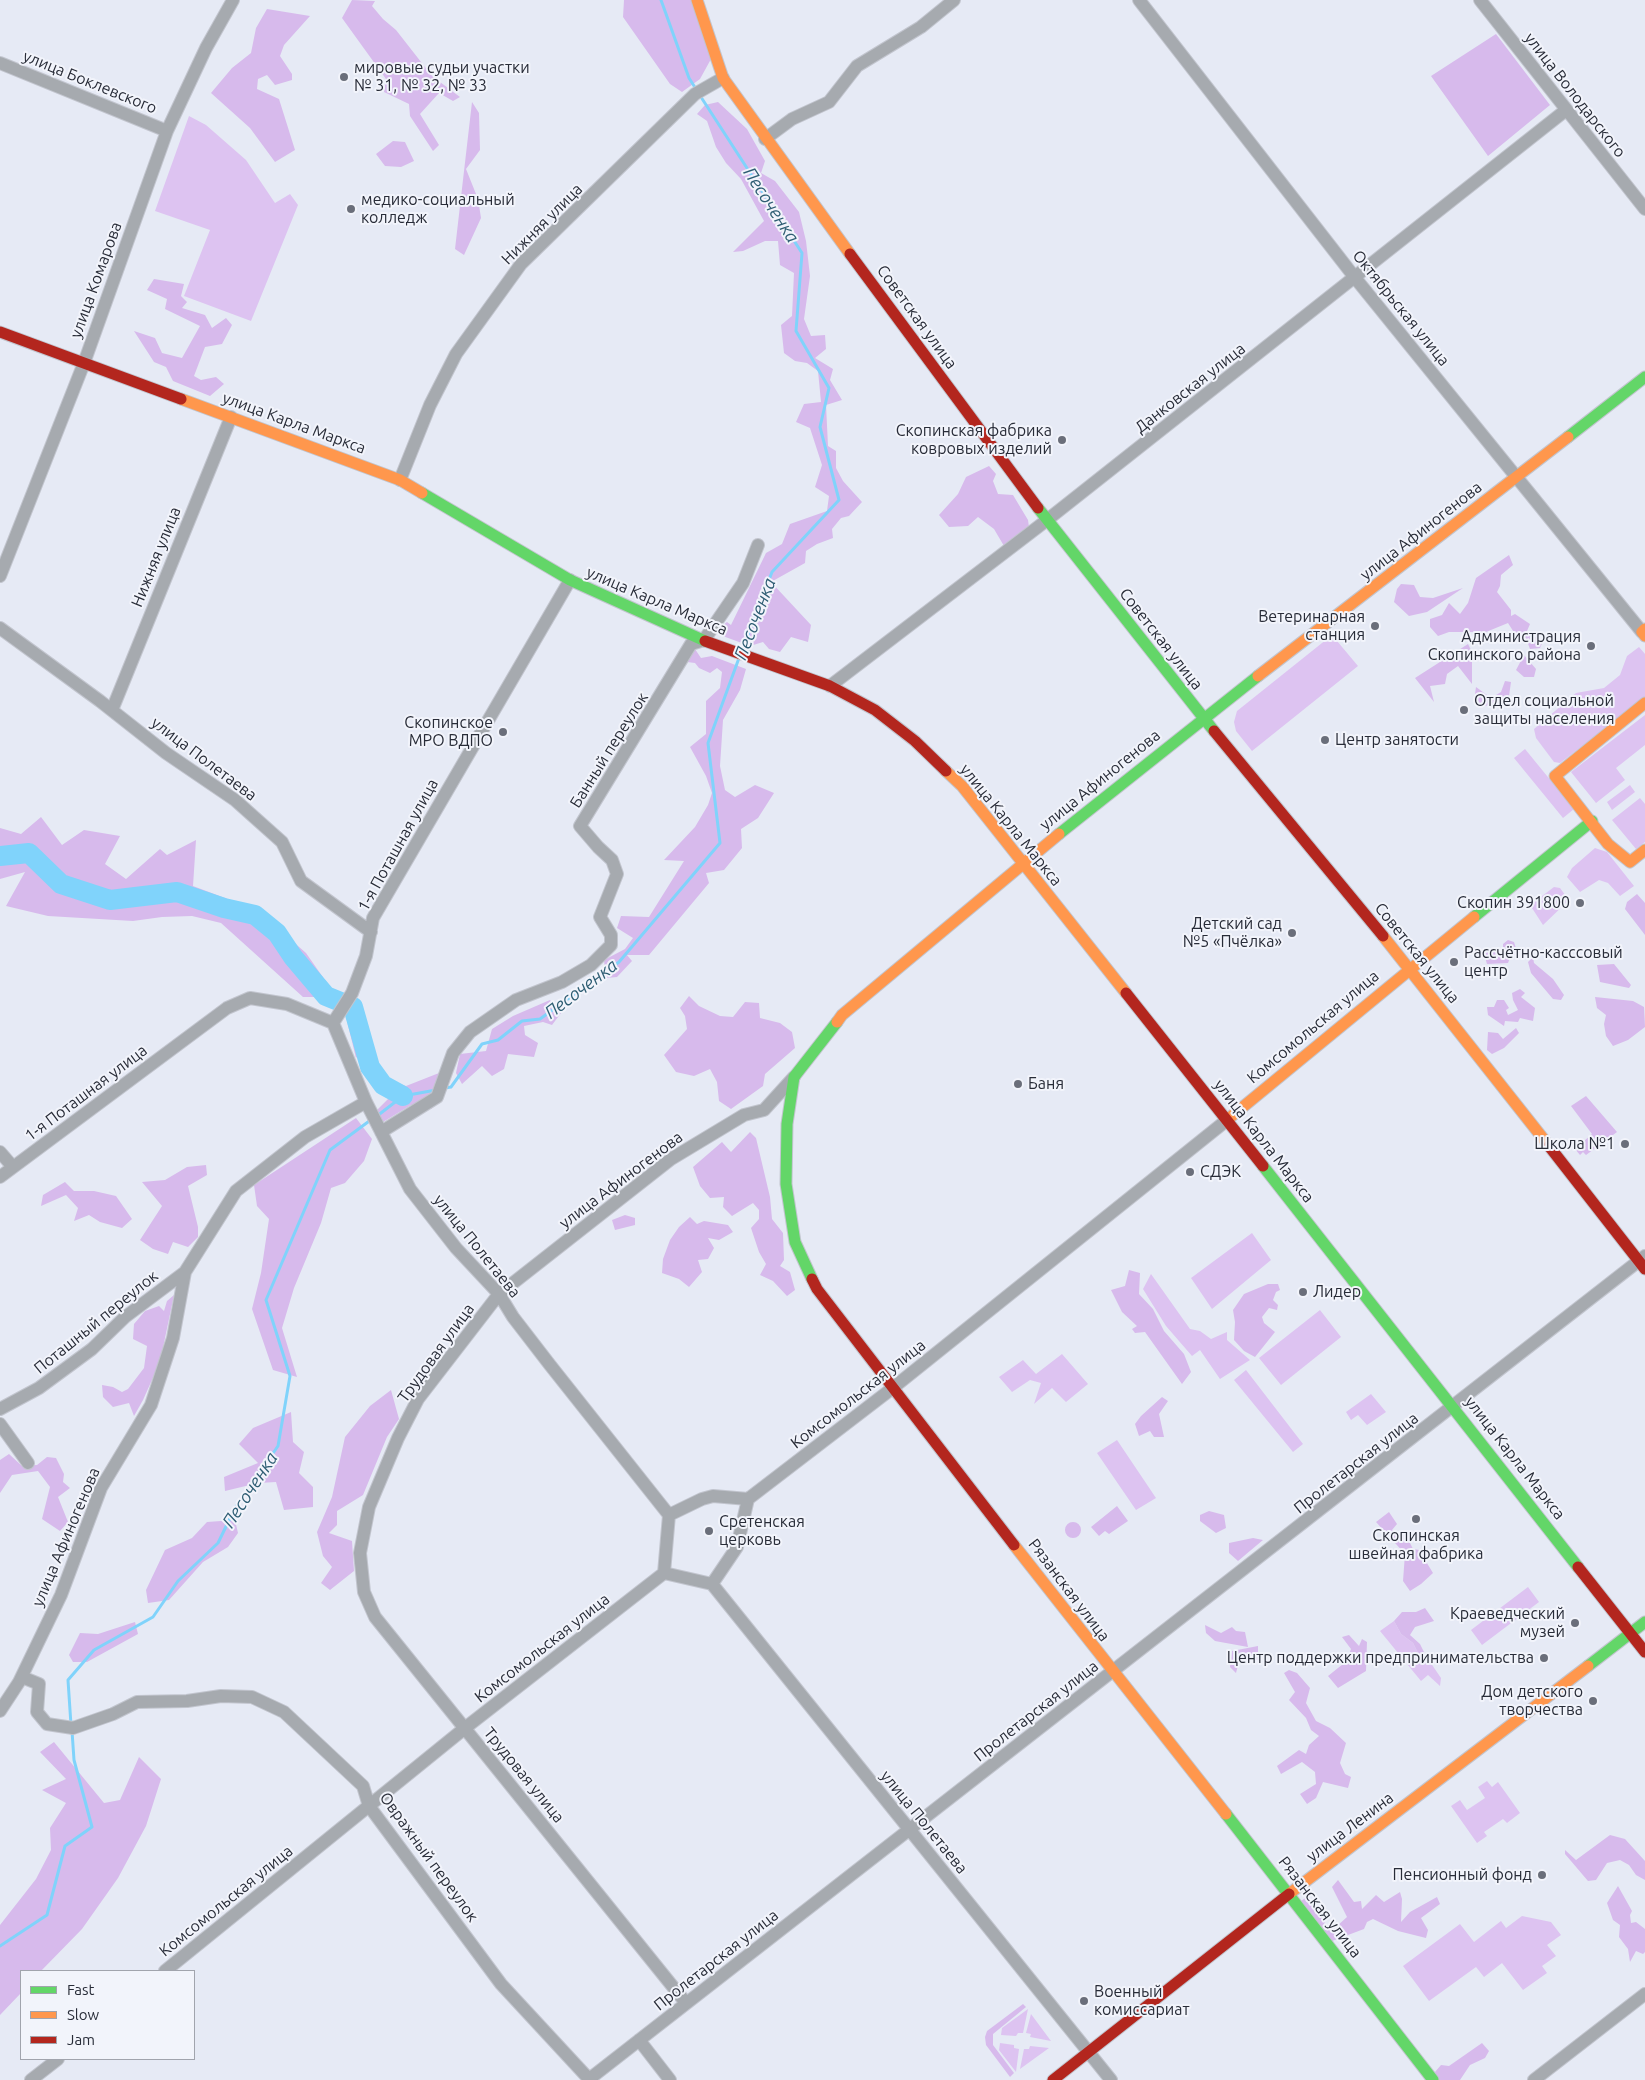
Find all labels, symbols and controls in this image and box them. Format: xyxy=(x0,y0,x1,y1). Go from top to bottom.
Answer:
street label: улица Володарского xyxy=(1520,29,1630,161)
street label: улица Боклевского xyxy=(20,46,160,118)
place label: мировые судьи участки № 31, № 32, № 33 xyxy=(354,58,530,96)
marker: мировые судьи участки № 31, № 32, № 33 xyxy=(338,71,350,83)
water label: Песоченка xyxy=(739,163,803,247)
street label: Нижняя улица xyxy=(498,180,586,268)
place label: медико-социальный колледж xyxy=(361,190,515,228)
marker: медико-социальный колледж xyxy=(345,203,357,215)
street label: улица Комарова xyxy=(66,219,126,341)
street label: Октябрьская улица xyxy=(1348,246,1454,370)
street label: Советская улица xyxy=(873,261,961,373)
street label: Данковская улица xyxy=(1131,339,1249,437)
street label: улица Карла Маркса xyxy=(220,388,368,458)
place label: Скопинская фабрика ковровых изделий xyxy=(896,421,1052,459)
marker: Скопинская фабрика ковровых изделий xyxy=(1056,434,1068,446)
street label: улица Афиногенова xyxy=(1356,478,1486,584)
street label: Нижняя улица xyxy=(127,504,185,610)
street label: улица Карла Маркса xyxy=(584,563,730,639)
water label: Песоченка xyxy=(730,575,780,663)
street label: Советская улица xyxy=(1115,584,1207,694)
place label: Ветеринарная станция xyxy=(1258,607,1365,645)
marker: Ветеринарная станция xyxy=(1369,620,1381,632)
place label: Администрация Скопинского района xyxy=(1428,627,1581,665)
marker: Администрация Скопинского района xyxy=(1585,640,1597,652)
street label: Банный переулок xyxy=(566,689,652,811)
place label: Отдел социальной защиты населения xyxy=(1474,691,1615,729)
marker: Отдел социальной защиты населения xyxy=(1458,704,1470,716)
street label: улица Полетаева xyxy=(147,713,261,805)
place label: Скопинское МРО ВДПО xyxy=(404,713,493,751)
marker: Скопинское МРО ВДПО xyxy=(497,726,509,738)
street label: улица Афиногенова xyxy=(1036,726,1164,834)
place label: Центр занятости xyxy=(1335,730,1459,750)
marker: Центр занятости xyxy=(1319,734,1331,746)
street label: улица Карла Маркса xyxy=(956,760,1066,890)
street label: 1-я Поташная улица xyxy=(354,776,442,914)
place label: Скопин 391800 xyxy=(1457,893,1570,913)
marker: Скопин 391800 xyxy=(1574,897,1586,909)
street label: Советская улица xyxy=(1371,899,1463,1007)
place label: Детский сад №5 «Пчёлка» xyxy=(1183,914,1282,952)
marker: Детский сад №5 «Пчёлка» xyxy=(1286,927,1298,939)
place label: Рассчётно-касссовый центр xyxy=(1464,943,1623,981)
water label: Песоченка xyxy=(540,955,622,1023)
marker: Рассчётно-касссовый центр xyxy=(1448,956,1460,968)
street label: Комсомольская улица xyxy=(1243,966,1383,1088)
street label: 1-я Поташная улица xyxy=(21,1041,151,1145)
place label: Баня xyxy=(1028,1074,1064,1094)
street label: улица Карла Маркса xyxy=(1210,1076,1318,1206)
marker: Баня xyxy=(1012,1078,1024,1090)
street label: улица Афиногенова xyxy=(556,1127,686,1233)
place label: Школа №1 xyxy=(1534,1134,1615,1154)
marker: Школа №1 xyxy=(1619,1138,1631,1150)
place label: СДЭК xyxy=(1200,1162,1241,1182)
marker: СДЭК xyxy=(1184,1166,1196,1178)
street label: улица Полетаева xyxy=(429,1191,525,1301)
street label: Поташный переулок xyxy=(30,1266,162,1378)
place label: Лидер xyxy=(1313,1282,1361,1302)
marker: Лидер xyxy=(1297,1286,1309,1298)
street label: Трудовая улица xyxy=(394,1300,478,1406)
street label: Комсомольская улица xyxy=(787,1335,929,1453)
street label: улица Карла Маркса xyxy=(1461,1393,1569,1523)
street label: Пролетарская улица xyxy=(1290,1408,1422,1518)
water label: Песоченка xyxy=(218,1448,282,1532)
street label: улица Афиногенова xyxy=(28,1465,104,1609)
place label: Сретенская церковь xyxy=(719,1512,805,1550)
marker: Скопинская швейная фабрика xyxy=(1410,1513,1422,1525)
marker: Сретенская церковь xyxy=(703,1525,715,1537)
place label: Скопинская швейная фабрика xyxy=(1349,1526,1483,1564)
street label: Рязанская улица xyxy=(1024,1535,1114,1645)
street label: Комсомольская улица xyxy=(471,1589,613,1707)
place label: Краеведческий музей xyxy=(1450,1604,1565,1642)
marker: Краеведческий музей xyxy=(1569,1617,1581,1629)
place label: Центр поддержки предпринимательства xyxy=(1227,1648,1534,1668)
marker: Центр поддержки предпринимательства xyxy=(1538,1652,1550,1664)
street label: Пролетарская улица xyxy=(970,1656,1102,1766)
place label: Дом детского творчества xyxy=(1481,1682,1583,1720)
marker: Дом детского творчества xyxy=(1587,1695,1599,1707)
street label: Трудовая улица xyxy=(480,1723,568,1827)
street label: улица Полетаева xyxy=(876,1767,972,1877)
street label: Овражный переулок xyxy=(375,1788,483,1926)
street label: улица Ленина xyxy=(1303,1788,1397,1866)
street label: Комсомольская улица xyxy=(155,1841,297,1961)
street label: Рязанская улица xyxy=(1274,1852,1366,1962)
place label: Пенсионный фонд xyxy=(1393,1865,1532,1885)
marker: Пенсионный фонд xyxy=(1536,1869,1548,1881)
street label: Пролетарская улица xyxy=(650,1905,782,2015)
legend xyxy=(20,1970,195,2060)
text: Fast xyxy=(67,1981,94,1998)
place label: Военный комиссариат xyxy=(1094,1982,1190,2020)
marker: Военный комиссариат xyxy=(1078,1995,1090,2007)
text: Slow xyxy=(67,2006,99,2023)
text: Jam xyxy=(67,2031,95,2048)

